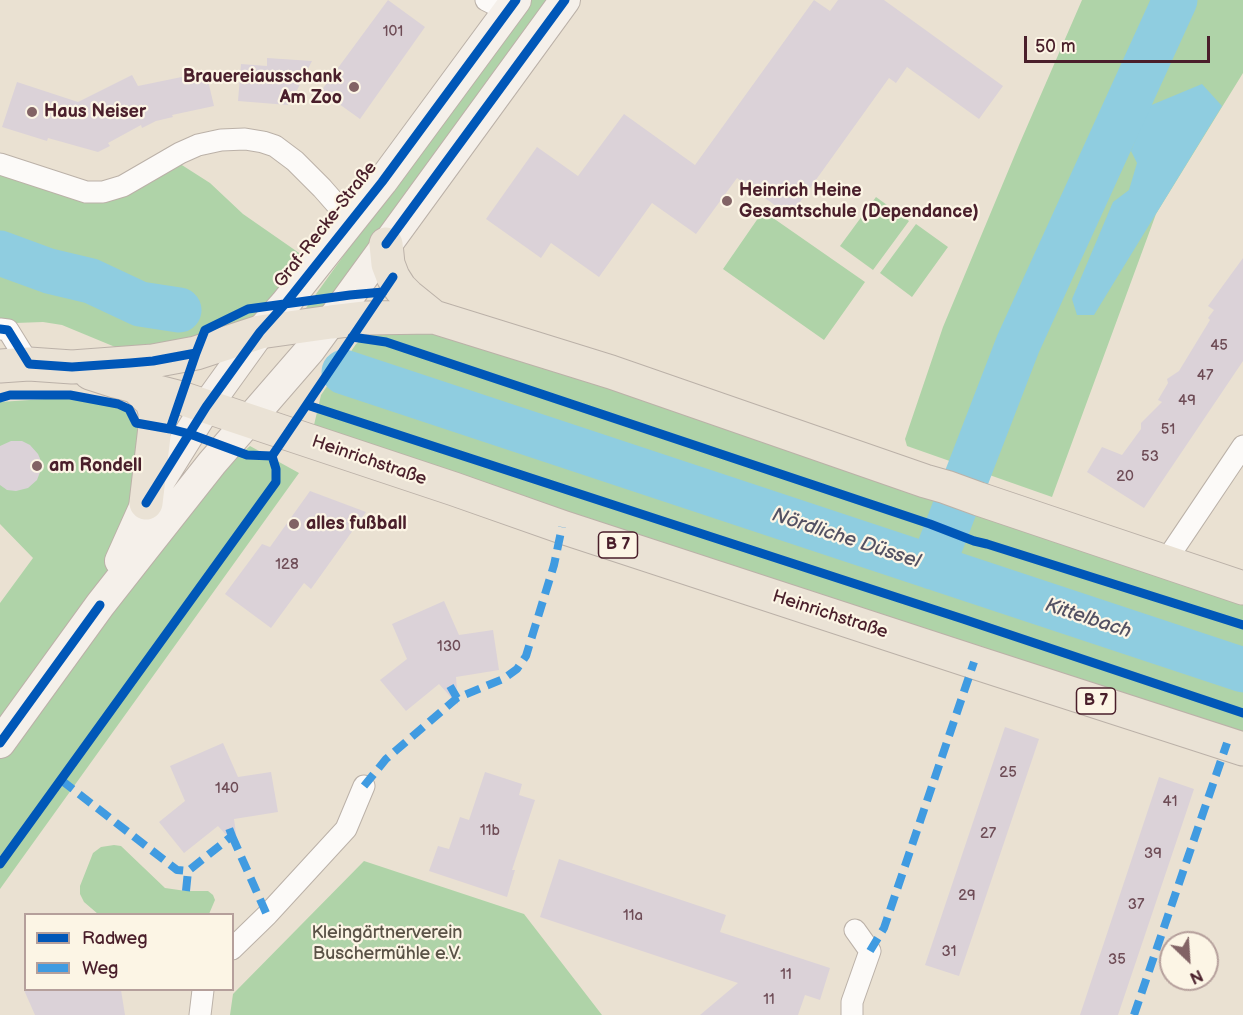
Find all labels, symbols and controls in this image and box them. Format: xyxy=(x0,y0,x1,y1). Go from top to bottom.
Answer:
house number: 101 xyxy=(383,23,403,41)
scale bar xyxy=(1027,24,1213,62)
text: 50 m xyxy=(1035,36,1076,57)
place label: Brauereiausschank Am Zoo xyxy=(183,66,342,109)
marker: Brauereiausschank Am Zoo xyxy=(347,80,361,94)
place label: Haus Neiser xyxy=(44,101,146,123)
marker: Haus Neiser xyxy=(25,105,39,119)
street label: Graf-Recke-Straße xyxy=(270,158,382,292)
place label: Heinrich Heine Gesamtschule (Dependance) xyxy=(739,180,979,222)
marker: Heinrich Heine Gesamtschule (Dependance) xyxy=(720,194,734,208)
house number: 45 xyxy=(1210,337,1228,355)
house number: 47 xyxy=(1197,367,1213,385)
house number: 49 xyxy=(1178,392,1196,410)
house number: 51 xyxy=(1161,421,1175,439)
street label: Heinrichstraße xyxy=(309,431,429,491)
house number: 53 xyxy=(1141,448,1159,466)
place label: am Rondell xyxy=(49,455,142,477)
marker: am Rondell xyxy=(30,459,44,473)
house number: 20 xyxy=(1116,468,1134,486)
water label: Nördliche Düssel xyxy=(769,504,923,574)
place label: alles fußball xyxy=(306,513,407,535)
marker: alles fußball xyxy=(287,517,301,531)
road number: B 7 xyxy=(598,532,638,558)
house number: 128 xyxy=(275,556,299,574)
street label: Heinrichstraße xyxy=(770,586,890,644)
water label: Kittelbach xyxy=(1042,594,1134,644)
house number: 130 xyxy=(437,638,461,656)
road number: B 7 xyxy=(1076,688,1116,714)
house number: 25 xyxy=(999,764,1017,782)
house number: 140 xyxy=(215,780,239,798)
house number: 41 xyxy=(1163,793,1177,811)
house number: 11b xyxy=(480,822,500,840)
house number: 27 xyxy=(980,825,996,843)
house number: 39 xyxy=(1144,845,1162,863)
house number: 29 xyxy=(958,887,976,905)
house number: 37 xyxy=(1128,896,1144,914)
house number: 11a xyxy=(623,907,643,925)
legend xyxy=(24,913,234,991)
park label: Kleingärtnerverein Buschermühle e.V. xyxy=(312,922,462,964)
text: Radweg xyxy=(82,928,148,949)
north arrow xyxy=(1159,931,1219,991)
house number: 31 xyxy=(941,943,957,961)
house number: 35 xyxy=(1108,951,1126,969)
text: Weg xyxy=(82,958,118,979)
text: N xyxy=(1187,965,1205,987)
house number: 11 xyxy=(780,966,792,984)
house number: 11 xyxy=(763,991,775,1009)

